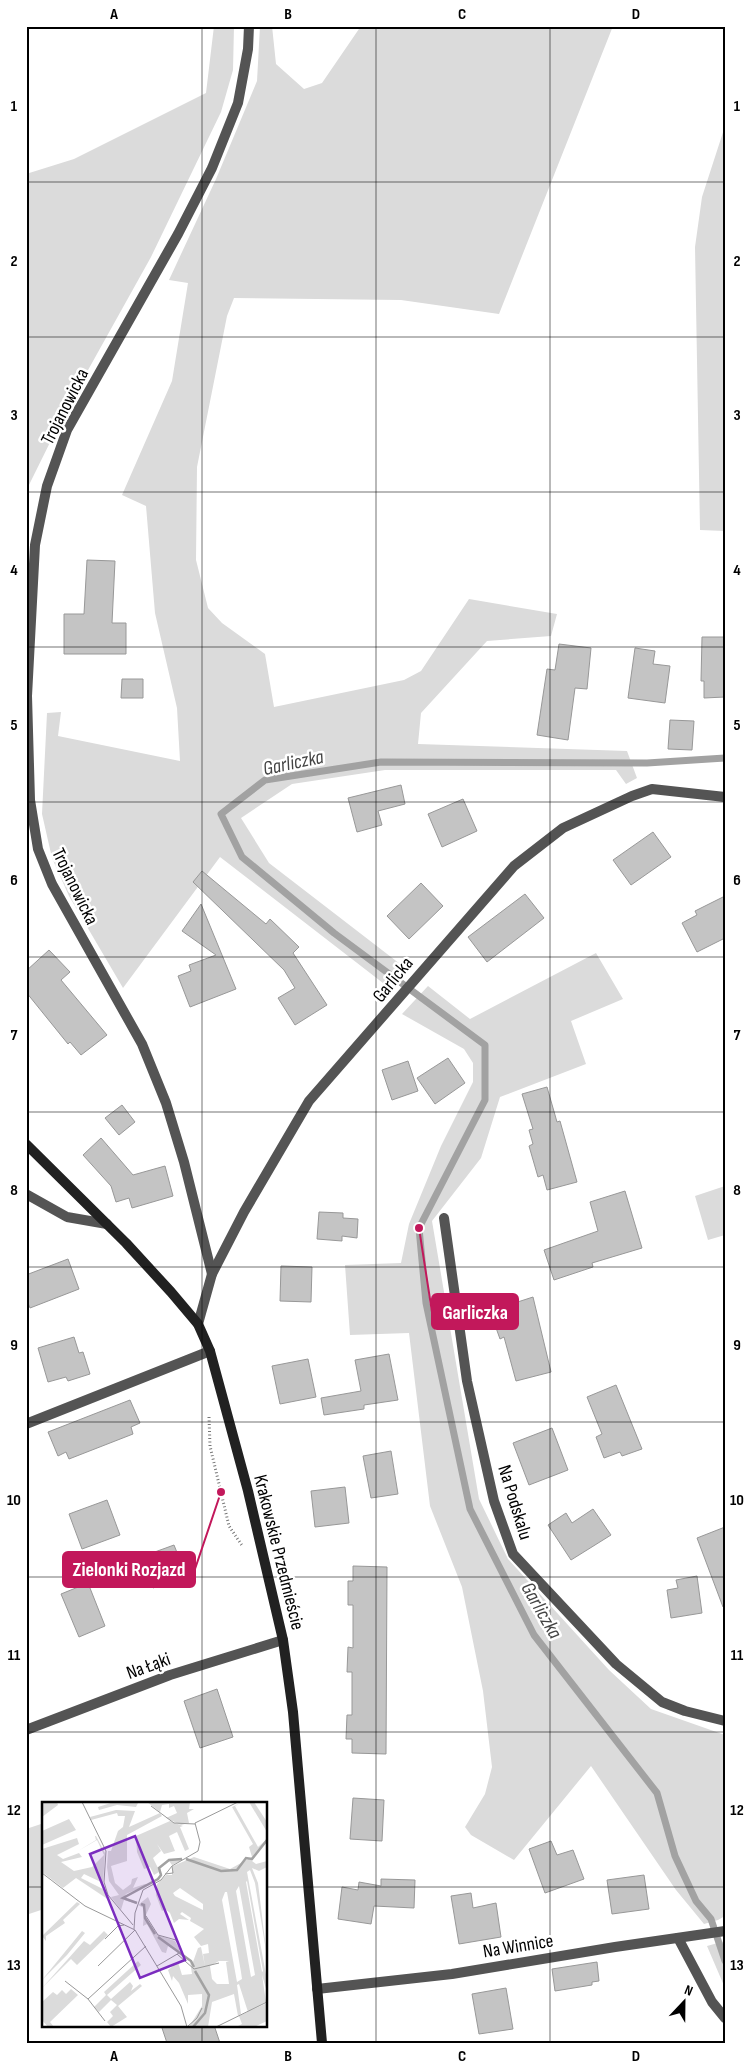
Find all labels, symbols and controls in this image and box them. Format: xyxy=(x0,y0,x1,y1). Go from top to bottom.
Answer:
text: A xyxy=(109,5,118,24)
text: B xyxy=(284,5,292,24)
text: C xyxy=(458,5,466,24)
text: D xyxy=(632,5,640,24)
text: 1 xyxy=(11,97,18,116)
text: 1 xyxy=(734,97,741,116)
text: 2 xyxy=(10,252,18,271)
text: 2 xyxy=(733,252,741,271)
street label: Trojanowicka xyxy=(36,365,94,449)
text: 3 xyxy=(10,406,18,425)
text: 3 xyxy=(733,406,741,425)
text: 4 xyxy=(10,561,18,580)
text: 4 xyxy=(733,561,741,580)
text: 5 xyxy=(10,716,18,735)
text: 5 xyxy=(733,716,741,735)
water label: Garliczka xyxy=(261,745,326,781)
street label: Trojanowicka xyxy=(46,845,103,929)
text: 6 xyxy=(10,871,18,890)
text: 6 xyxy=(733,871,741,890)
street label: Garlicka xyxy=(368,953,418,1007)
text: 7 xyxy=(11,1026,18,1045)
text: 7 xyxy=(734,1026,741,1045)
text: 8 xyxy=(10,1181,18,1200)
text: 8 xyxy=(733,1181,741,1200)
callout: Garliczka xyxy=(432,1294,518,1329)
text: Garliczka xyxy=(442,1301,508,1325)
text: 9 xyxy=(10,1336,18,1355)
text: 9 xyxy=(733,1336,741,1355)
street label: Na Podskalu xyxy=(492,1462,537,1542)
street label: Krakowskie Przedmieście xyxy=(248,1472,309,1632)
text: 10 xyxy=(7,1491,21,1510)
text: 10 xyxy=(730,1491,744,1510)
callout: Zielonki Rozjazd xyxy=(63,1552,195,1587)
text: Zielonki Rozjazd xyxy=(73,1558,185,1582)
water label: Garliczka xyxy=(515,1578,567,1643)
text: 11 xyxy=(8,1646,21,1665)
text: 11 xyxy=(731,1646,744,1665)
street label: Na Łąki xyxy=(123,1648,174,1685)
text: 12 xyxy=(7,1801,21,1820)
text: 12 xyxy=(730,1801,744,1820)
inset map xyxy=(42,1802,268,2026)
street label: Na Winnice xyxy=(481,1930,555,1963)
text: 13 xyxy=(7,1956,21,1975)
text: 13 xyxy=(730,1956,744,1975)
north arrow xyxy=(658,1976,708,2026)
text: N xyxy=(682,1981,695,2000)
text: A xyxy=(109,2047,118,2066)
text: B xyxy=(284,2047,292,2066)
text: C xyxy=(458,2047,466,2066)
text: D xyxy=(632,2047,640,2066)

